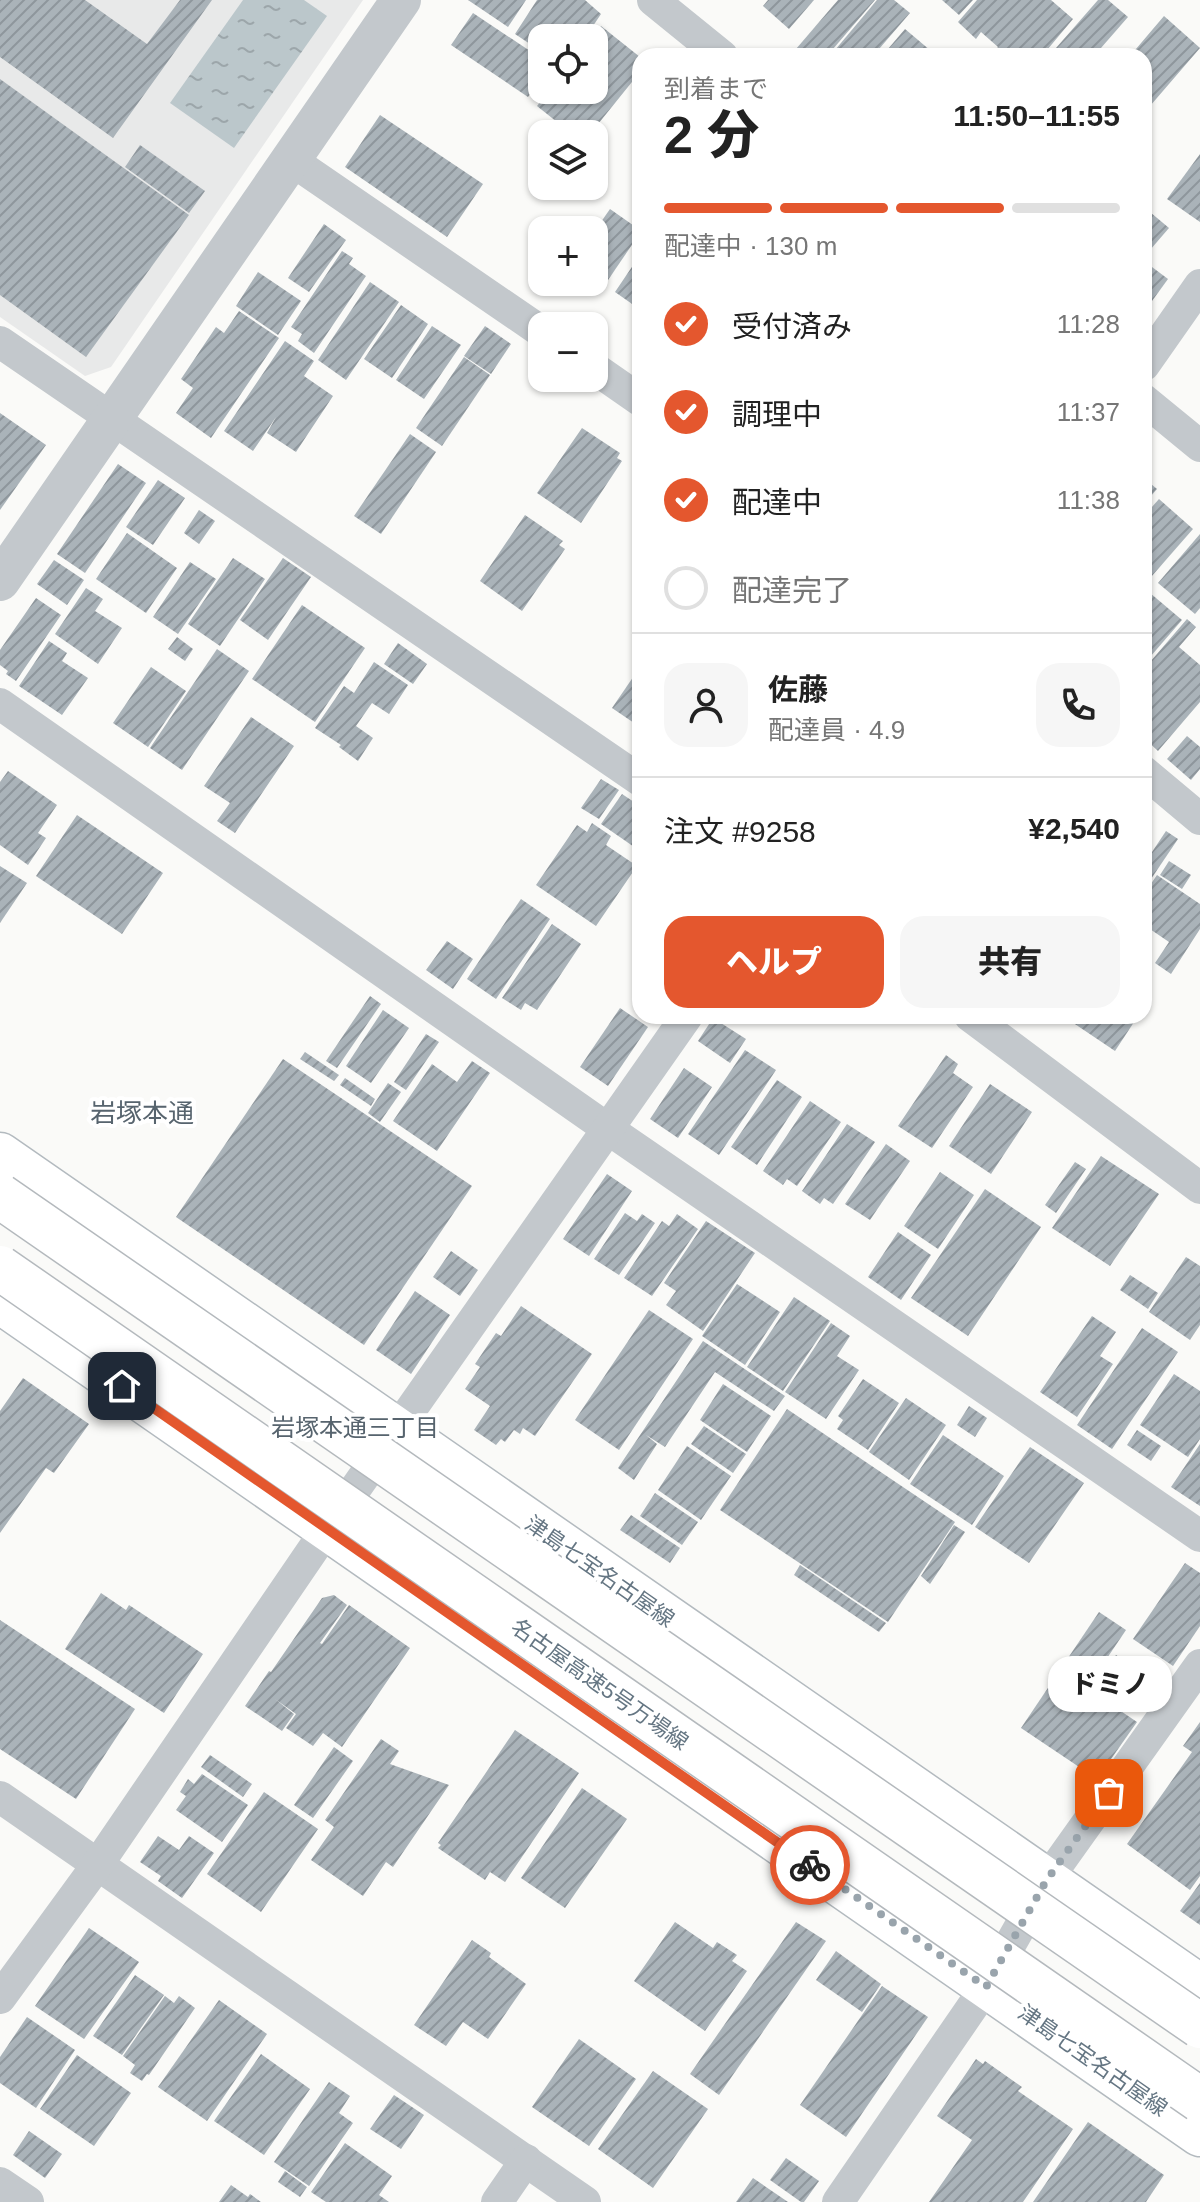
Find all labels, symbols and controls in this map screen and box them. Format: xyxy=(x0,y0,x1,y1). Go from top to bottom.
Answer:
map controls xyxy=(528,24,608,392)
button: locate xyxy=(528,24,608,104)
text: 到着まで xyxy=(664,74,768,104)
text: 11:50–11:55 xyxy=(953,99,1120,132)
text: 2 分 xyxy=(664,106,759,164)
button: layers xyxy=(528,120,608,200)
button: + xyxy=(528,216,608,296)
text: 配達中 · 130 m xyxy=(664,231,837,261)
icon: check xyxy=(664,302,708,346)
text: 11:28 xyxy=(1057,309,1120,339)
text: 受付済み xyxy=(732,310,852,343)
button: − xyxy=(528,312,608,392)
icon: check xyxy=(664,390,708,434)
text: 11:37 xyxy=(1057,397,1120,427)
text: 調理中 xyxy=(732,398,822,431)
icon: check xyxy=(664,478,708,522)
text: 11:38 xyxy=(1057,485,1120,515)
text: 配達中 xyxy=(732,486,822,519)
text: 配達完了 xyxy=(732,574,852,607)
button: person xyxy=(664,663,748,747)
button: phone xyxy=(1036,663,1120,747)
text: 佐藤 xyxy=(768,673,828,706)
text: 配達員 · 4.9 xyxy=(768,715,905,745)
text: ¥2,540 xyxy=(1028,812,1120,845)
text: 注文 #9258 xyxy=(664,815,816,848)
button: ヘルプ xyxy=(664,916,884,1008)
button: 共有 xyxy=(900,916,1120,1008)
district label: 岩塚本通 xyxy=(90,1098,194,1128)
pin xyxy=(88,1352,156,1420)
icon: home xyxy=(100,1364,144,1408)
district label: 岩塚本通三丁目 xyxy=(271,1414,439,1441)
street label: 津島七宝名古屋線 xyxy=(520,1511,679,1632)
street label: 名古屋高速5号万場線 xyxy=(506,1614,693,1755)
callout: ドミノ xyxy=(1047,1657,1171,1713)
text: ドミノ xyxy=(1071,1669,1149,1699)
pin xyxy=(1075,1759,1143,1827)
icon: bag xyxy=(1087,1771,1131,1815)
courier xyxy=(770,1825,850,1905)
icon: bike xyxy=(788,1843,832,1887)
street label: 津島七宝名古屋線 xyxy=(1013,2000,1172,2121)

